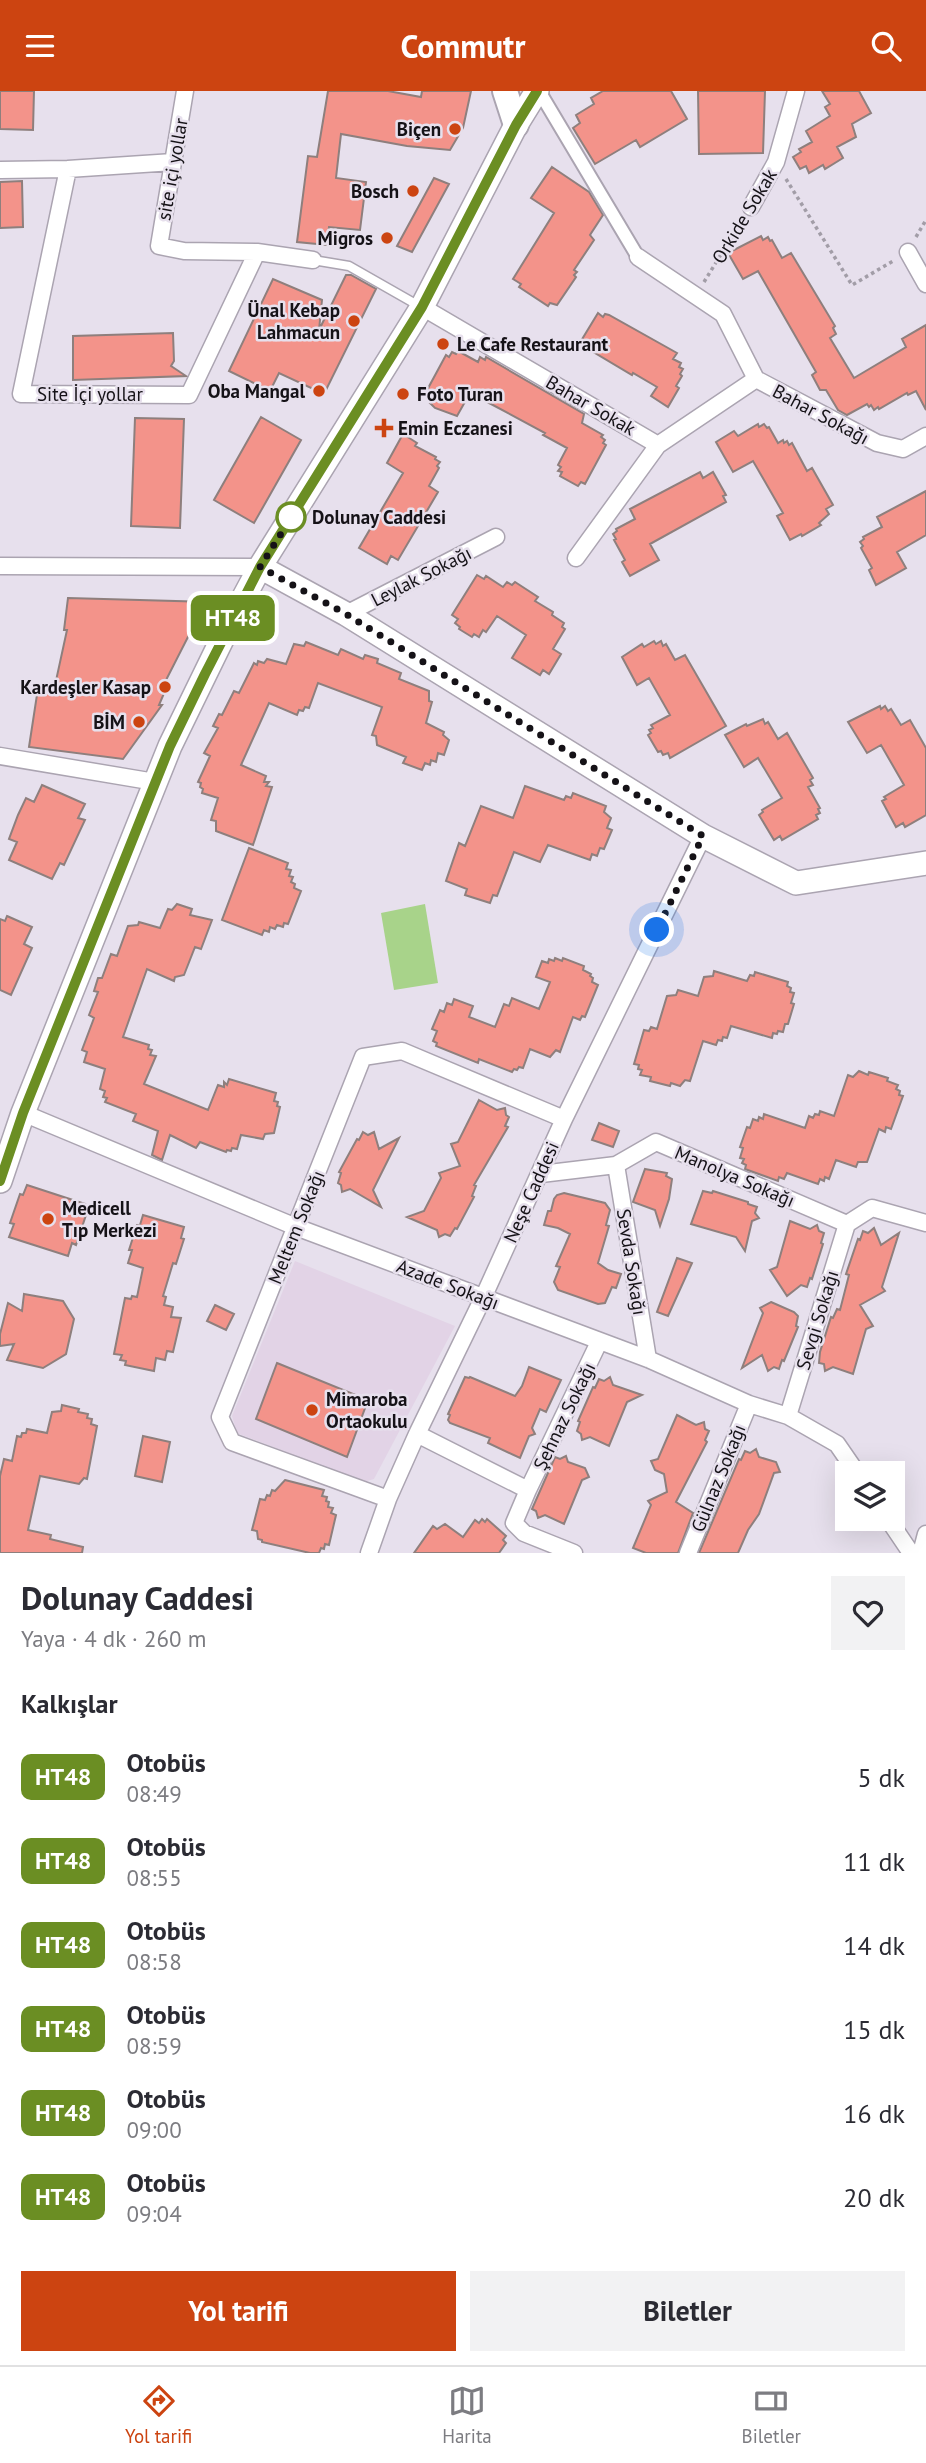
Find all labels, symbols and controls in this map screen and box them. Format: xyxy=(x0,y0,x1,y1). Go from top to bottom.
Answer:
text: Commutr xyxy=(400,25,526,67)
icon: menu xyxy=(21,27,59,65)
icon: search xyxy=(867,27,905,65)
street label: site içi yollar xyxy=(151,115,193,222)
place label: Biçen xyxy=(397,117,441,141)
marker: Biçen xyxy=(447,121,463,137)
street label: Orkide Sokak xyxy=(706,164,782,268)
place label: Bosch xyxy=(351,179,399,203)
marker: Bosch xyxy=(405,183,421,199)
place label: Migros xyxy=(318,226,373,250)
marker: Migros xyxy=(379,230,395,246)
place label: Ünal Kebap Lahmacun xyxy=(248,298,340,344)
marker: Ünal Kebap Lahmacun xyxy=(346,313,362,329)
place label: Le Cafe Restaurant xyxy=(457,332,609,356)
marker: Le Cafe Restaurant xyxy=(435,336,451,352)
street label: Bahar Sokak xyxy=(542,370,640,440)
place label: Oba Mangal xyxy=(208,379,305,403)
street label: Bahar Sokağı xyxy=(769,379,873,449)
street label: Site İçi yollar xyxy=(37,382,144,406)
place label: Foto Turan xyxy=(417,382,503,406)
marker: Oba Mangal xyxy=(311,383,327,399)
marker: Foto Turan xyxy=(395,386,411,402)
place label: Emin Eczanesi xyxy=(398,416,513,440)
marker: Emin Eczanesi xyxy=(376,420,392,436)
marker: Dolunay Caddesi xyxy=(276,502,306,532)
place label: Dolunay Caddesi xyxy=(312,505,446,529)
street label: Leylak Sokağı xyxy=(367,540,475,612)
line badge: HT48 xyxy=(184,595,282,641)
text: HT48 xyxy=(205,602,261,633)
place label: Kardeşler Kasap xyxy=(20,675,151,699)
marker: Kardeşler Kasap xyxy=(157,679,173,695)
place label: BİM xyxy=(93,710,125,734)
marker: BİM xyxy=(131,714,147,730)
your location xyxy=(639,912,674,947)
street label: Neşe Caddesi xyxy=(498,1138,564,1246)
street label: Manolya Sokağı xyxy=(671,1140,799,1212)
street label: Meltem Sokağı xyxy=(262,1167,330,1287)
place label: Medicell Tıp Merkezi xyxy=(62,1196,157,1242)
street label: Sevda Sokağı xyxy=(612,1207,652,1317)
marker: Medicell Tıp Merkezi xyxy=(40,1211,56,1227)
street label: Azade Sokağı xyxy=(393,1254,503,1314)
street label: Sevgi Sokağı xyxy=(791,1267,843,1373)
street label: Şehnaz Sokağı xyxy=(528,1358,600,1474)
place label: Mimaroba Ortaokulu xyxy=(326,1387,408,1433)
marker: Mimaroba Ortaokulu xyxy=(304,1402,320,1418)
street label: Gülnaz Sokağı xyxy=(685,1421,751,1535)
map controls xyxy=(835,1461,905,1531)
button: layers xyxy=(835,1461,905,1531)
text: Dolunay Caddesi xyxy=(21,1576,254,1619)
button: heart xyxy=(831,1576,905,1650)
text: Yaya · 4 dk · 260 m xyxy=(21,1624,206,1653)
text: Kalkışlar xyxy=(21,1687,118,1720)
text: Otobüs xyxy=(126,1746,206,1779)
text: HT48 xyxy=(35,1761,91,1792)
text: 5 dk xyxy=(857,1761,905,1794)
text: 08:49 xyxy=(126,1779,182,1808)
text: Otobüs xyxy=(126,1830,206,1863)
text: HT48 xyxy=(35,1845,91,1876)
text: 11 dk xyxy=(843,1845,905,1878)
text: 08:55 xyxy=(126,1863,182,1892)
text: Otobüs xyxy=(126,1914,206,1947)
text: HT48 xyxy=(35,1929,91,1960)
text: 14 dk xyxy=(843,1929,905,1962)
text: 08:58 xyxy=(126,1947,182,1976)
text: Otobüs xyxy=(126,1998,206,2031)
text: HT48 xyxy=(35,2013,91,2044)
text: 15 dk xyxy=(843,2013,905,2046)
text: 08:59 xyxy=(126,2031,182,2060)
text: Otobüs xyxy=(126,2082,206,2115)
text: HT48 xyxy=(35,2097,91,2128)
text: 16 dk xyxy=(843,2097,905,2130)
text: 09:00 xyxy=(126,2115,182,2144)
text: Otobüs xyxy=(126,2166,206,2199)
text: HT48 xyxy=(35,2181,91,2212)
text: 20 dk xyxy=(843,2181,905,2214)
text: 09:04 xyxy=(126,2199,182,2228)
button: Yol tarifi xyxy=(21,2271,456,2351)
button: Biletler xyxy=(470,2271,905,2351)
tab: Yol tarifi xyxy=(125,2382,192,2448)
tab: Harita xyxy=(442,2382,492,2448)
tab: Biletler xyxy=(742,2382,801,2448)

